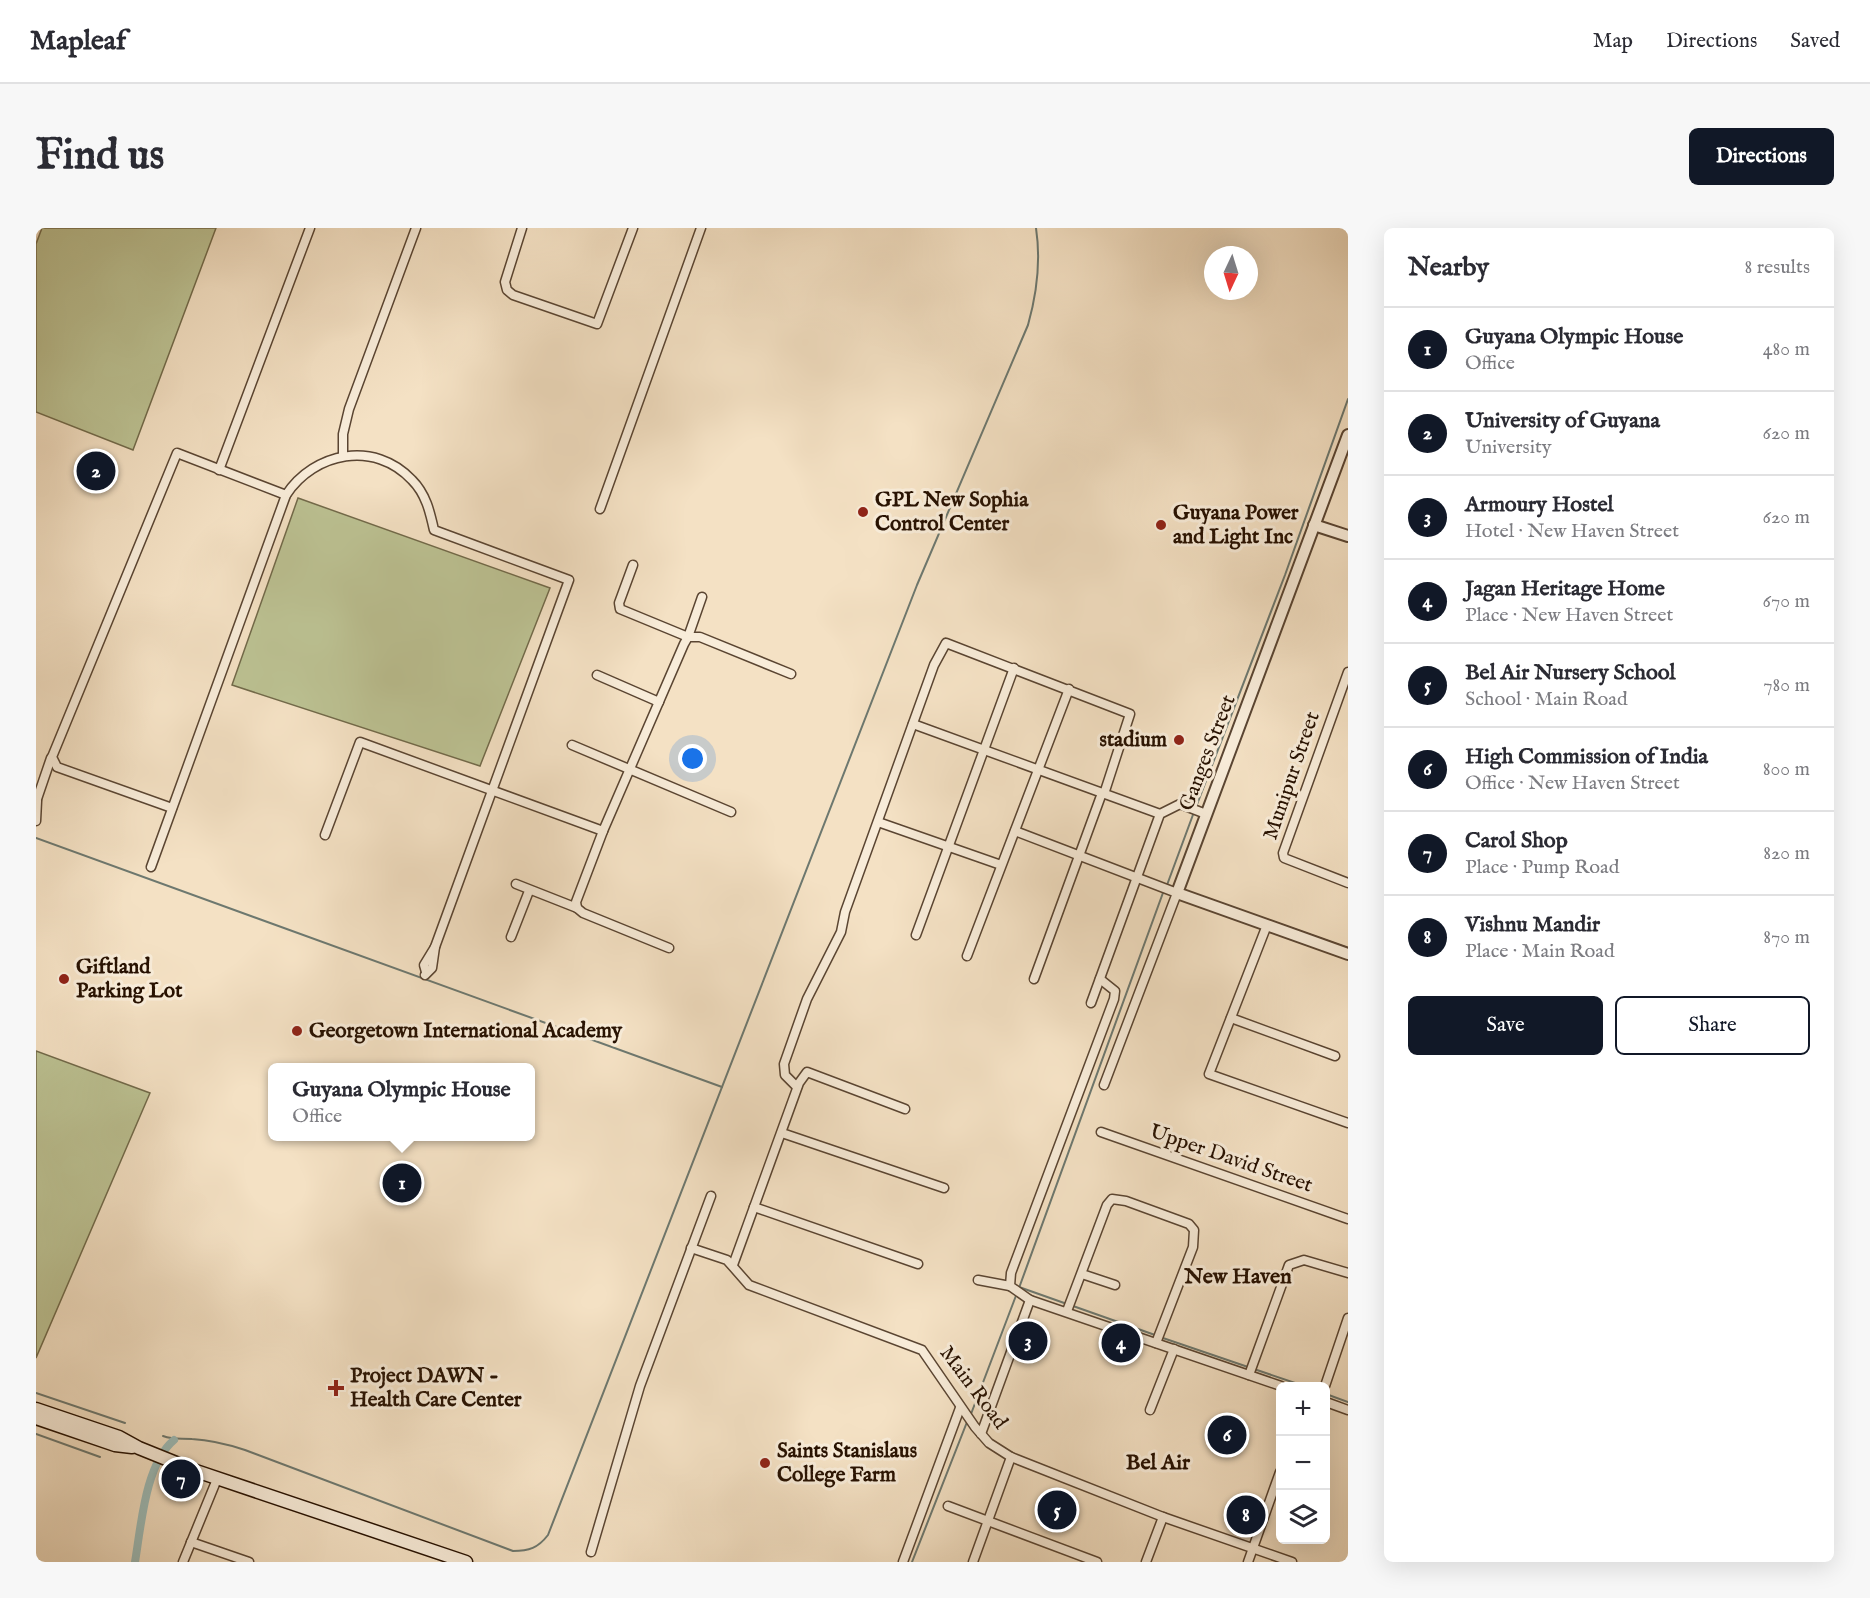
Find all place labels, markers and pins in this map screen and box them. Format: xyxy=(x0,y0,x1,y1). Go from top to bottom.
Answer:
pin: 2 xyxy=(76,448,116,494)
place label: GPL New Sophia Control Center xyxy=(875,487,1029,538)
place label: Guyana Power and Light Inc xyxy=(1173,500,1299,551)
marker: GPL New Sophia Control Center xyxy=(856,505,870,519)
marker: Guyana Power and Light Inc xyxy=(1154,518,1168,532)
place label: stadium xyxy=(1100,727,1168,754)
marker: stadium xyxy=(1172,733,1186,747)
place label: Giftland Parking Lot xyxy=(76,954,183,1005)
marker: Giftland Parking Lot xyxy=(57,972,71,986)
place label: Georgetown International Academy xyxy=(309,1018,623,1045)
marker: Georgetown International Academy xyxy=(290,1024,304,1038)
pin: 1 xyxy=(382,1160,422,1206)
pin: 3 xyxy=(1008,1318,1048,1364)
pin: 4 xyxy=(1102,1320,1140,1366)
place label: Project DAWN - Health Care Center xyxy=(350,1363,522,1414)
marker: Project DAWN - Health Care Center xyxy=(327,1379,345,1397)
pin: 6 xyxy=(1208,1412,1246,1458)
place label: Saints Stanislaus College Farm xyxy=(777,1438,917,1489)
pin: 7 xyxy=(162,1456,200,1502)
marker: Saints Stanislaus College Farm xyxy=(758,1456,772,1470)
pin: 5 xyxy=(1038,1488,1076,1532)
pin: 8 xyxy=(1226,1492,1266,1538)

